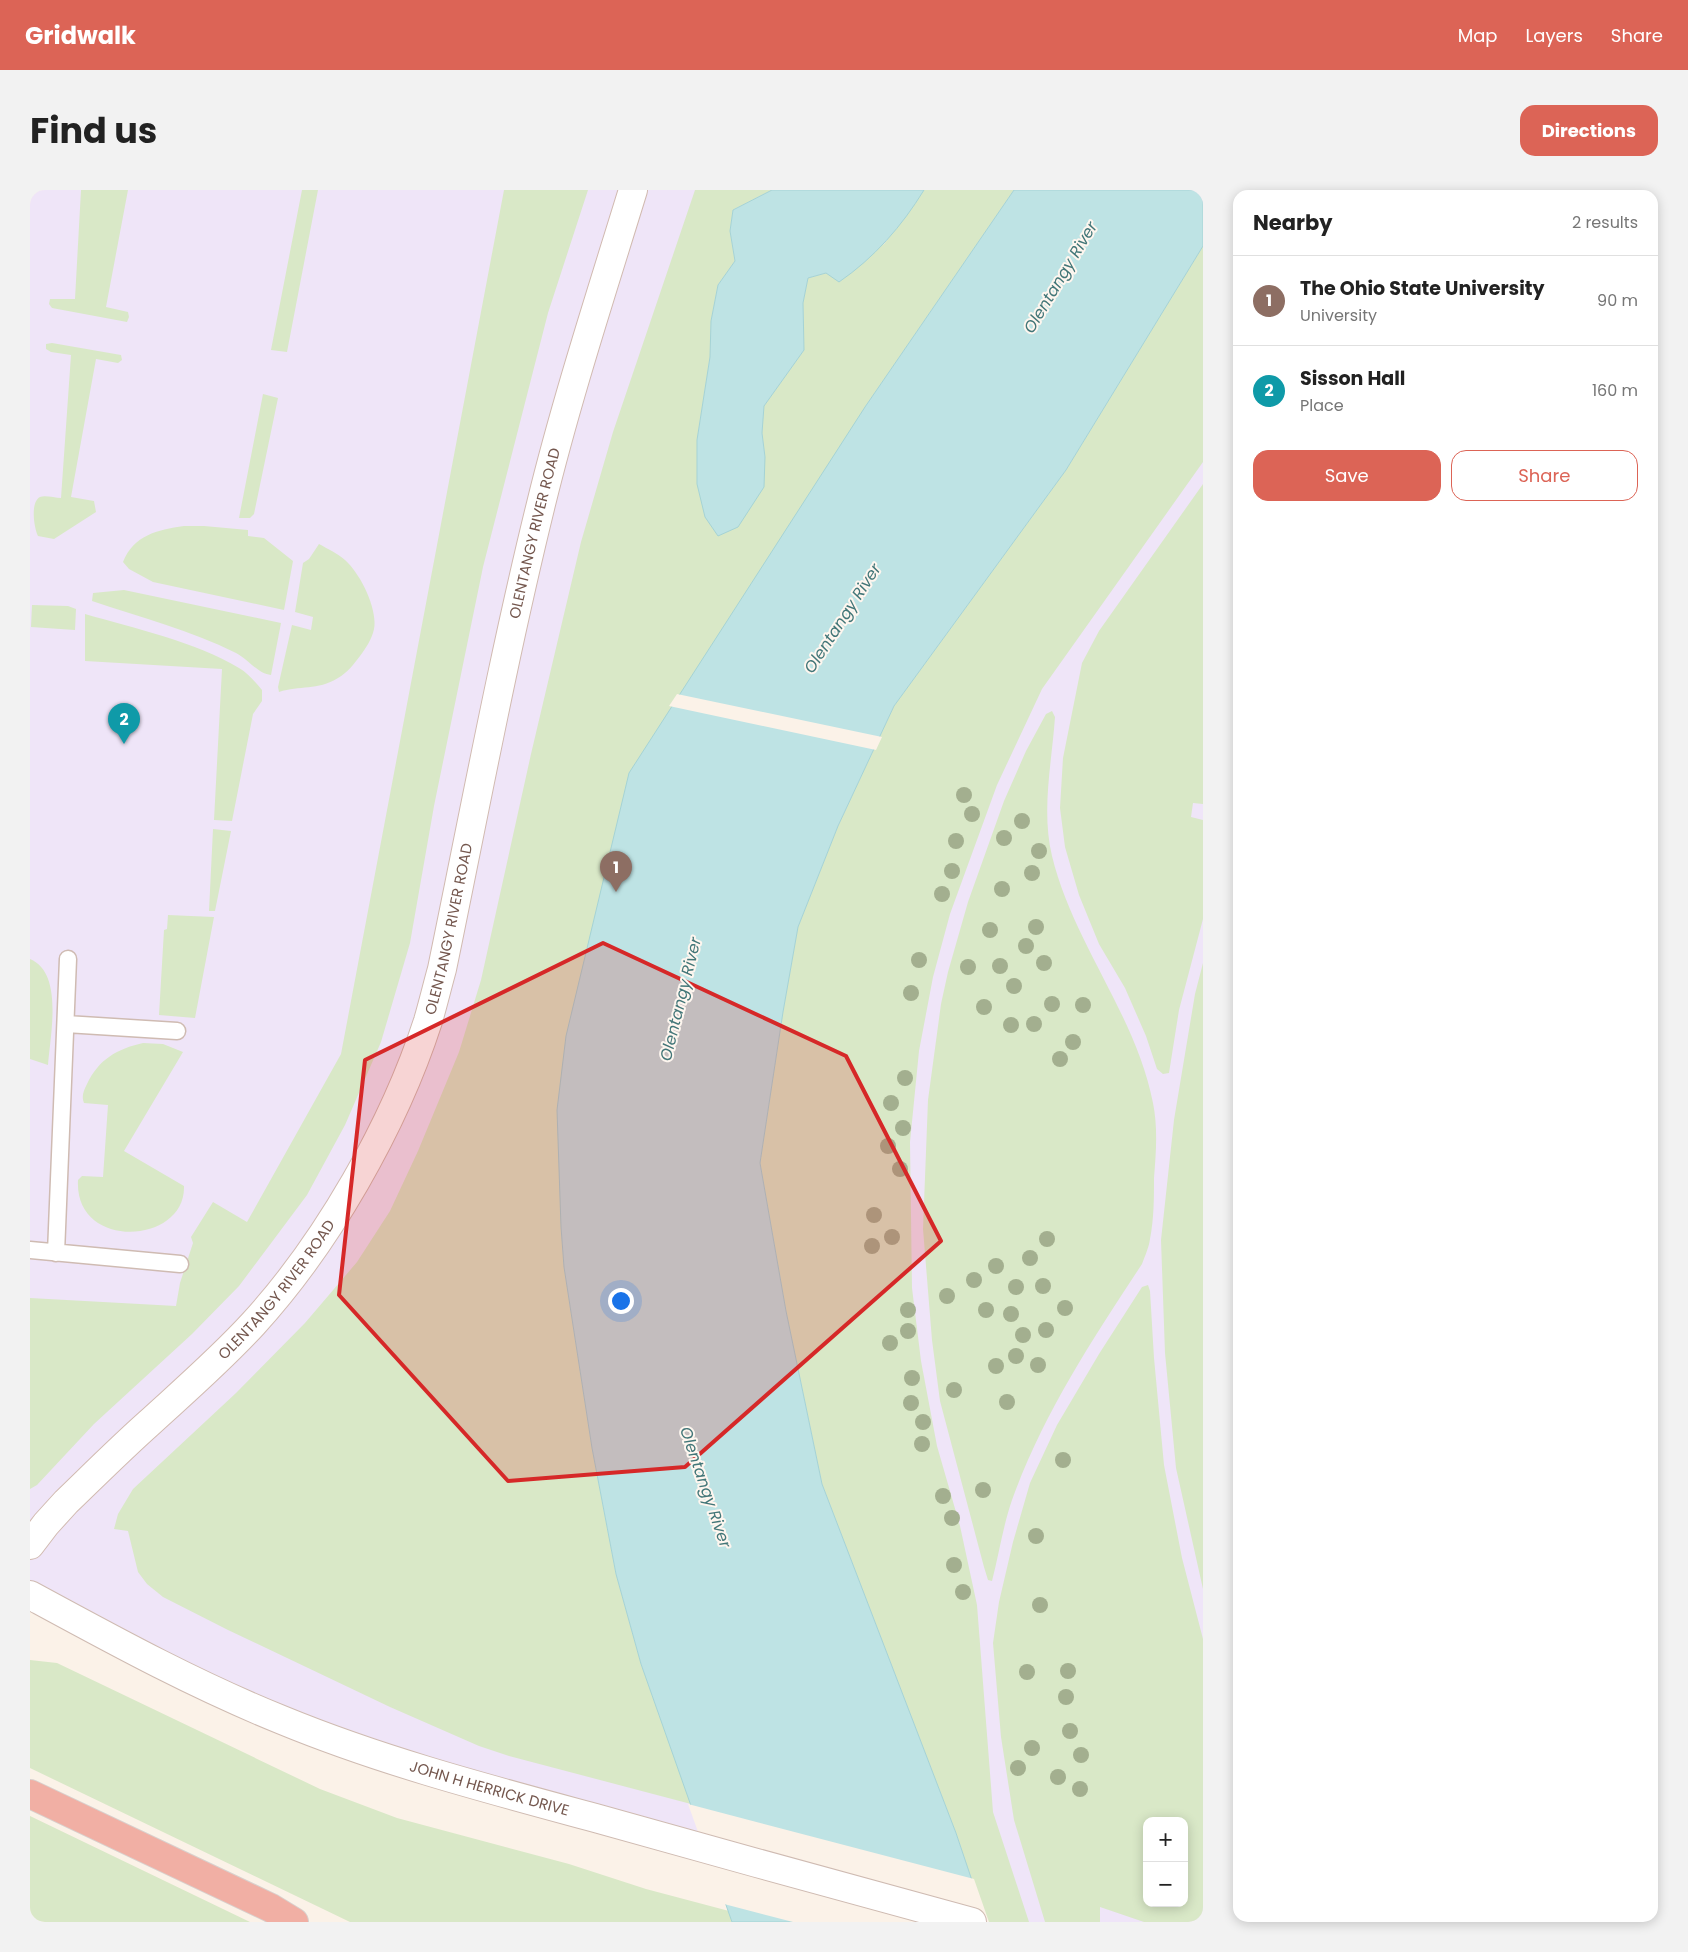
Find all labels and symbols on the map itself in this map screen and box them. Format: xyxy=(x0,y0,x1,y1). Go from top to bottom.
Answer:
water label: Olentangy River xyxy=(1018,216,1103,337)
street label: OLENTANGY RIVER ROAD xyxy=(504,445,565,621)
water label: Olentangy River xyxy=(798,558,887,678)
pin: 2 xyxy=(108,703,140,744)
street label: OLENTANGY RIVER ROAD xyxy=(419,841,477,1017)
pin: 1 xyxy=(600,851,632,892)
water label: Olentangy River xyxy=(654,934,707,1063)
street label: OLENTANGY RIVER ROAD xyxy=(213,1215,340,1364)
your location xyxy=(608,1288,634,1314)
water label: Olentangy River xyxy=(674,1424,737,1552)
street label: JOHN H HERRICK DRIVE xyxy=(407,1755,572,1820)

